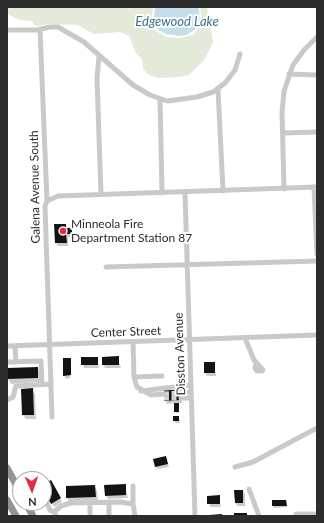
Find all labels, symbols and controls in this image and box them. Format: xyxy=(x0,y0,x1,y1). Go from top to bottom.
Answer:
water label: Edgewood Lake xyxy=(135,14,219,30)
street label: Galena Avenue South xyxy=(27,130,43,244)
place label: Minneola Fire Department Station 87 xyxy=(71,217,192,245)
marker: Minneola Fire Department Station 87 xyxy=(58,226,68,236)
street label: Disston Avenue xyxy=(171,312,189,396)
street label: Center Street xyxy=(91,324,161,340)
north arrow xyxy=(12,471,52,511)
text: N xyxy=(28,496,37,509)

